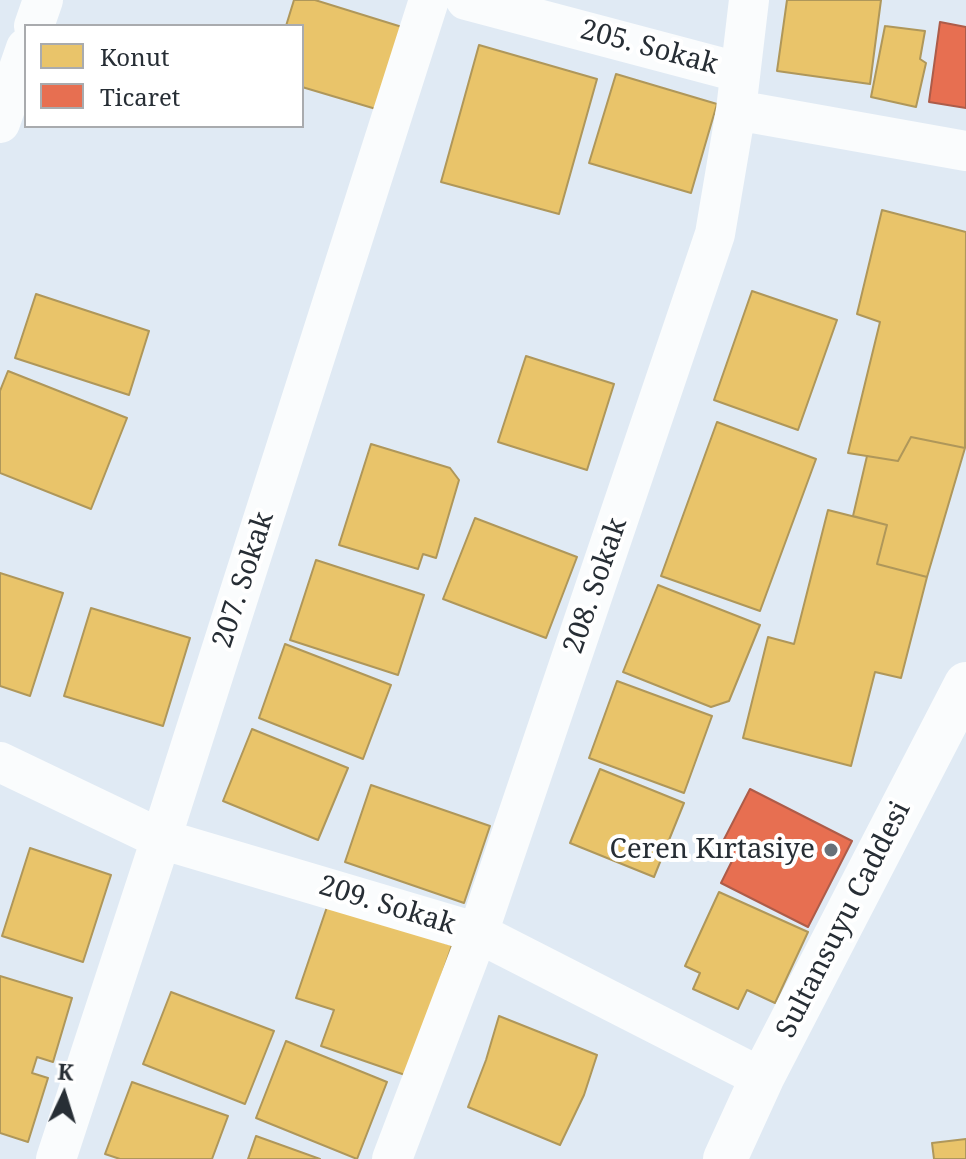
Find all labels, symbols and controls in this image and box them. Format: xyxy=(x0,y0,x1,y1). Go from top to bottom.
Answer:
street label: 205. Sokak xyxy=(576,14,722,82)
legend xyxy=(24,24,304,128)
text: Konut xyxy=(100,40,169,73)
text: Ticaret xyxy=(100,80,180,113)
street label: 207. Sokak xyxy=(206,508,282,652)
street label: 208. Sokak xyxy=(557,514,635,658)
street label: Sultansuyu Caddesi xyxy=(770,796,918,1044)
place label: Ceren Kırtasiye xyxy=(610,833,815,867)
marker: Ceren Kırtasiye xyxy=(822,841,840,859)
street label: 209. Sokak xyxy=(315,869,459,943)
north arrow xyxy=(24,1055,104,1135)
text: K xyxy=(57,1056,75,1087)

